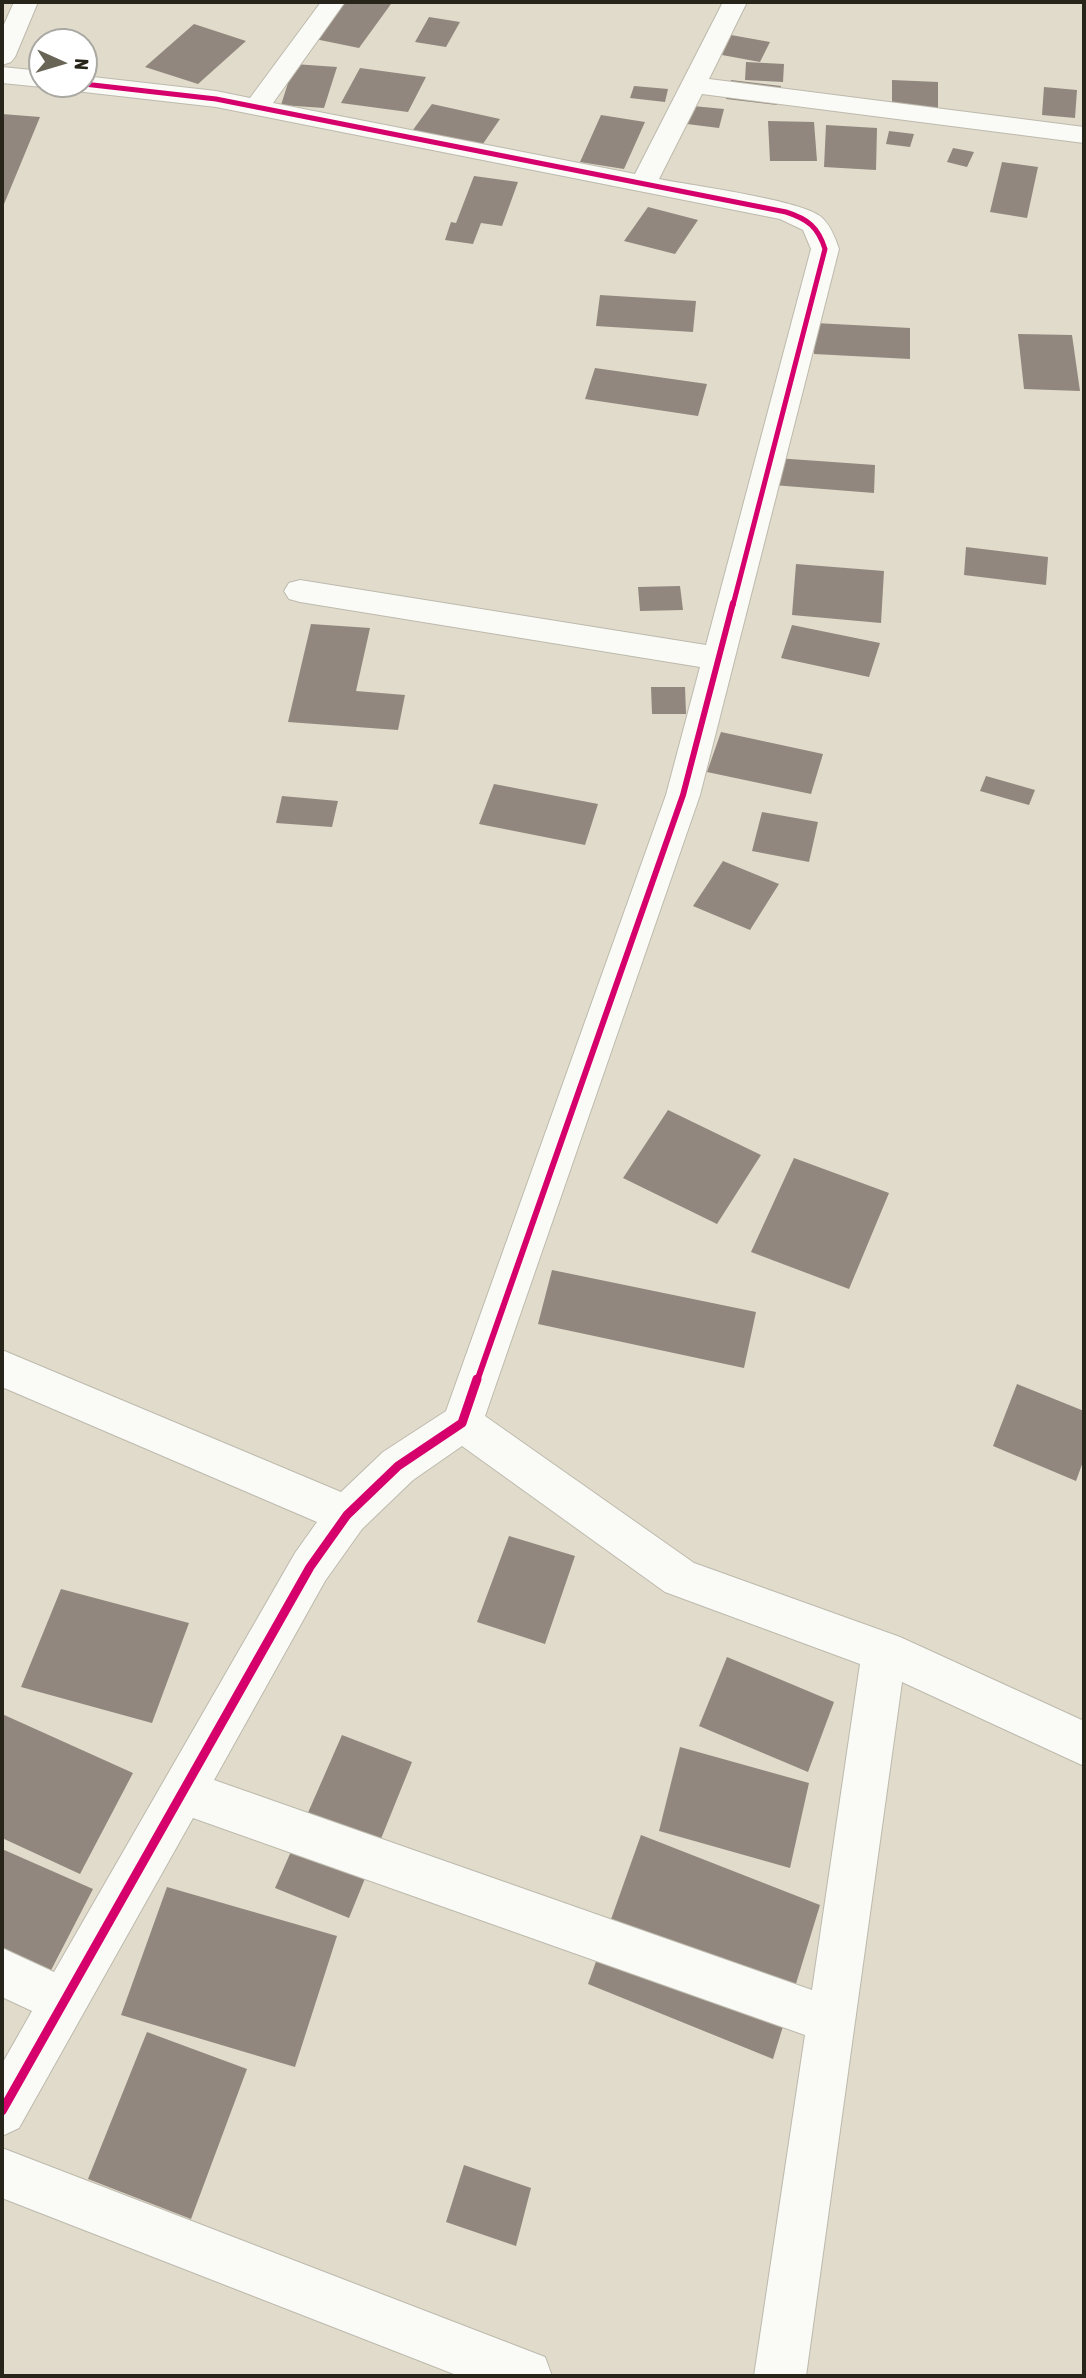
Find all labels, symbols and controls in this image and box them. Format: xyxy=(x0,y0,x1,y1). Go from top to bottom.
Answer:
north arrow xyxy=(28,28,98,98)
text: N xyxy=(71,58,93,71)

